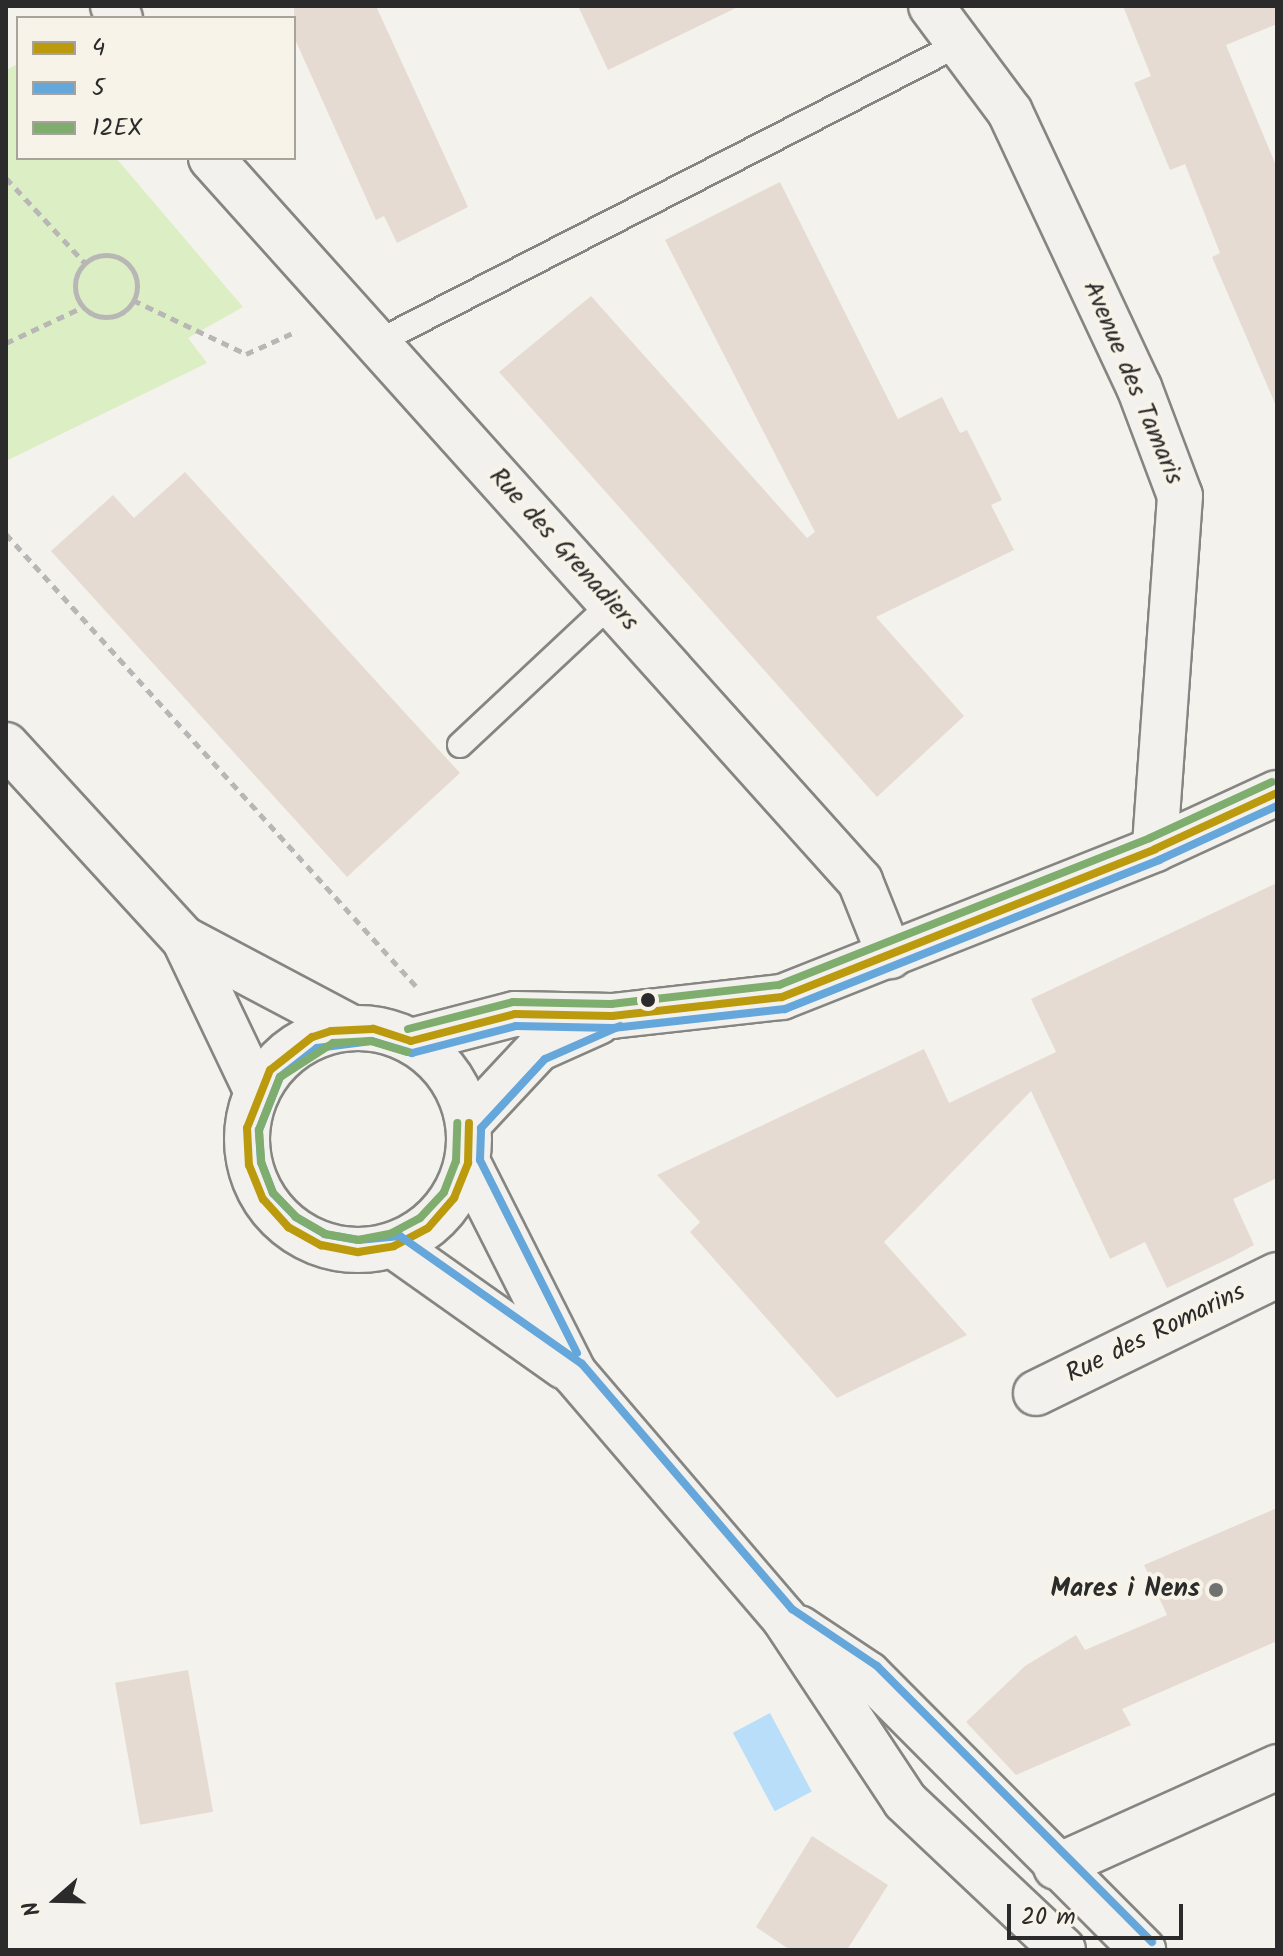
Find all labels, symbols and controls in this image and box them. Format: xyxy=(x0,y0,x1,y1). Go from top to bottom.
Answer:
legend xyxy=(16,16,296,160)
text: 4 xyxy=(92,29,105,68)
text: 5 xyxy=(92,69,105,108)
text: 12EX xyxy=(92,109,143,148)
street label: Avenue des Tamaris xyxy=(1075,277,1189,489)
street label: Rue des Grenadiers xyxy=(482,462,644,638)
unlabelled marker xyxy=(640,992,656,1008)
street label: Rue des Romarins xyxy=(1061,1277,1251,1391)
place label: Mares i Nens xyxy=(1050,1574,1200,1606)
marker: Mares i Nens xyxy=(1207,1581,1225,1599)
north arrow xyxy=(16,1860,96,1940)
scale bar xyxy=(1011,1888,1187,1938)
text: N xyxy=(14,1896,52,1921)
text: 20 m xyxy=(1021,1898,1076,1937)

